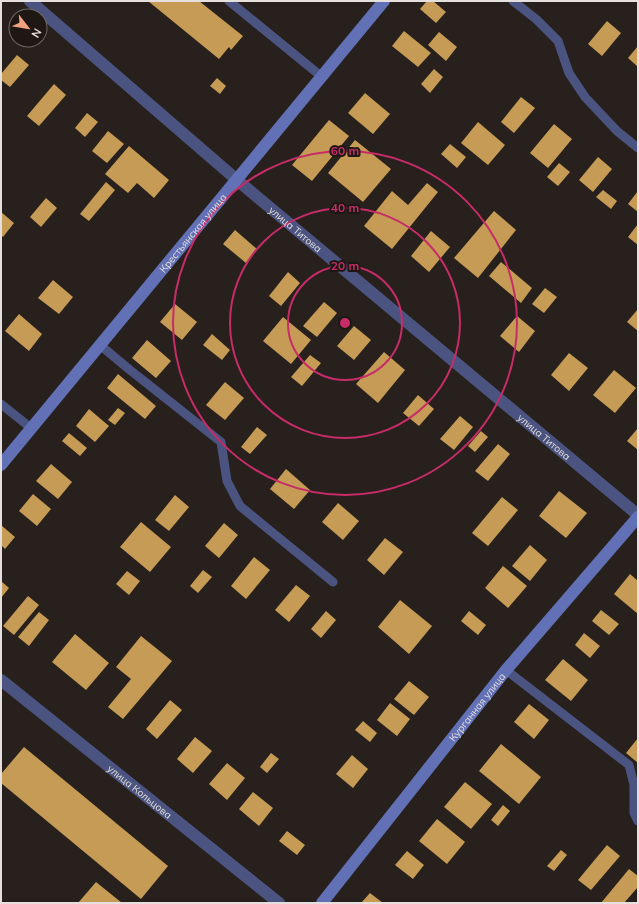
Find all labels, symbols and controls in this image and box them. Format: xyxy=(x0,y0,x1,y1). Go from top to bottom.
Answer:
north arrow xyxy=(8,8,48,48)
text: N xyxy=(28,26,45,40)
text: 60 m xyxy=(331,143,359,158)
street label: Крестьянская улица xyxy=(156,191,229,275)
text: 40 m xyxy=(331,200,359,215)
street label: улица Титова xyxy=(266,203,325,255)
text: 20 m xyxy=(331,258,359,273)
centre of rings xyxy=(338,316,352,330)
street label: улица Титова xyxy=(515,411,573,463)
street label: Курганная улица xyxy=(446,670,508,744)
street label: улица Кольцова xyxy=(105,762,175,821)

